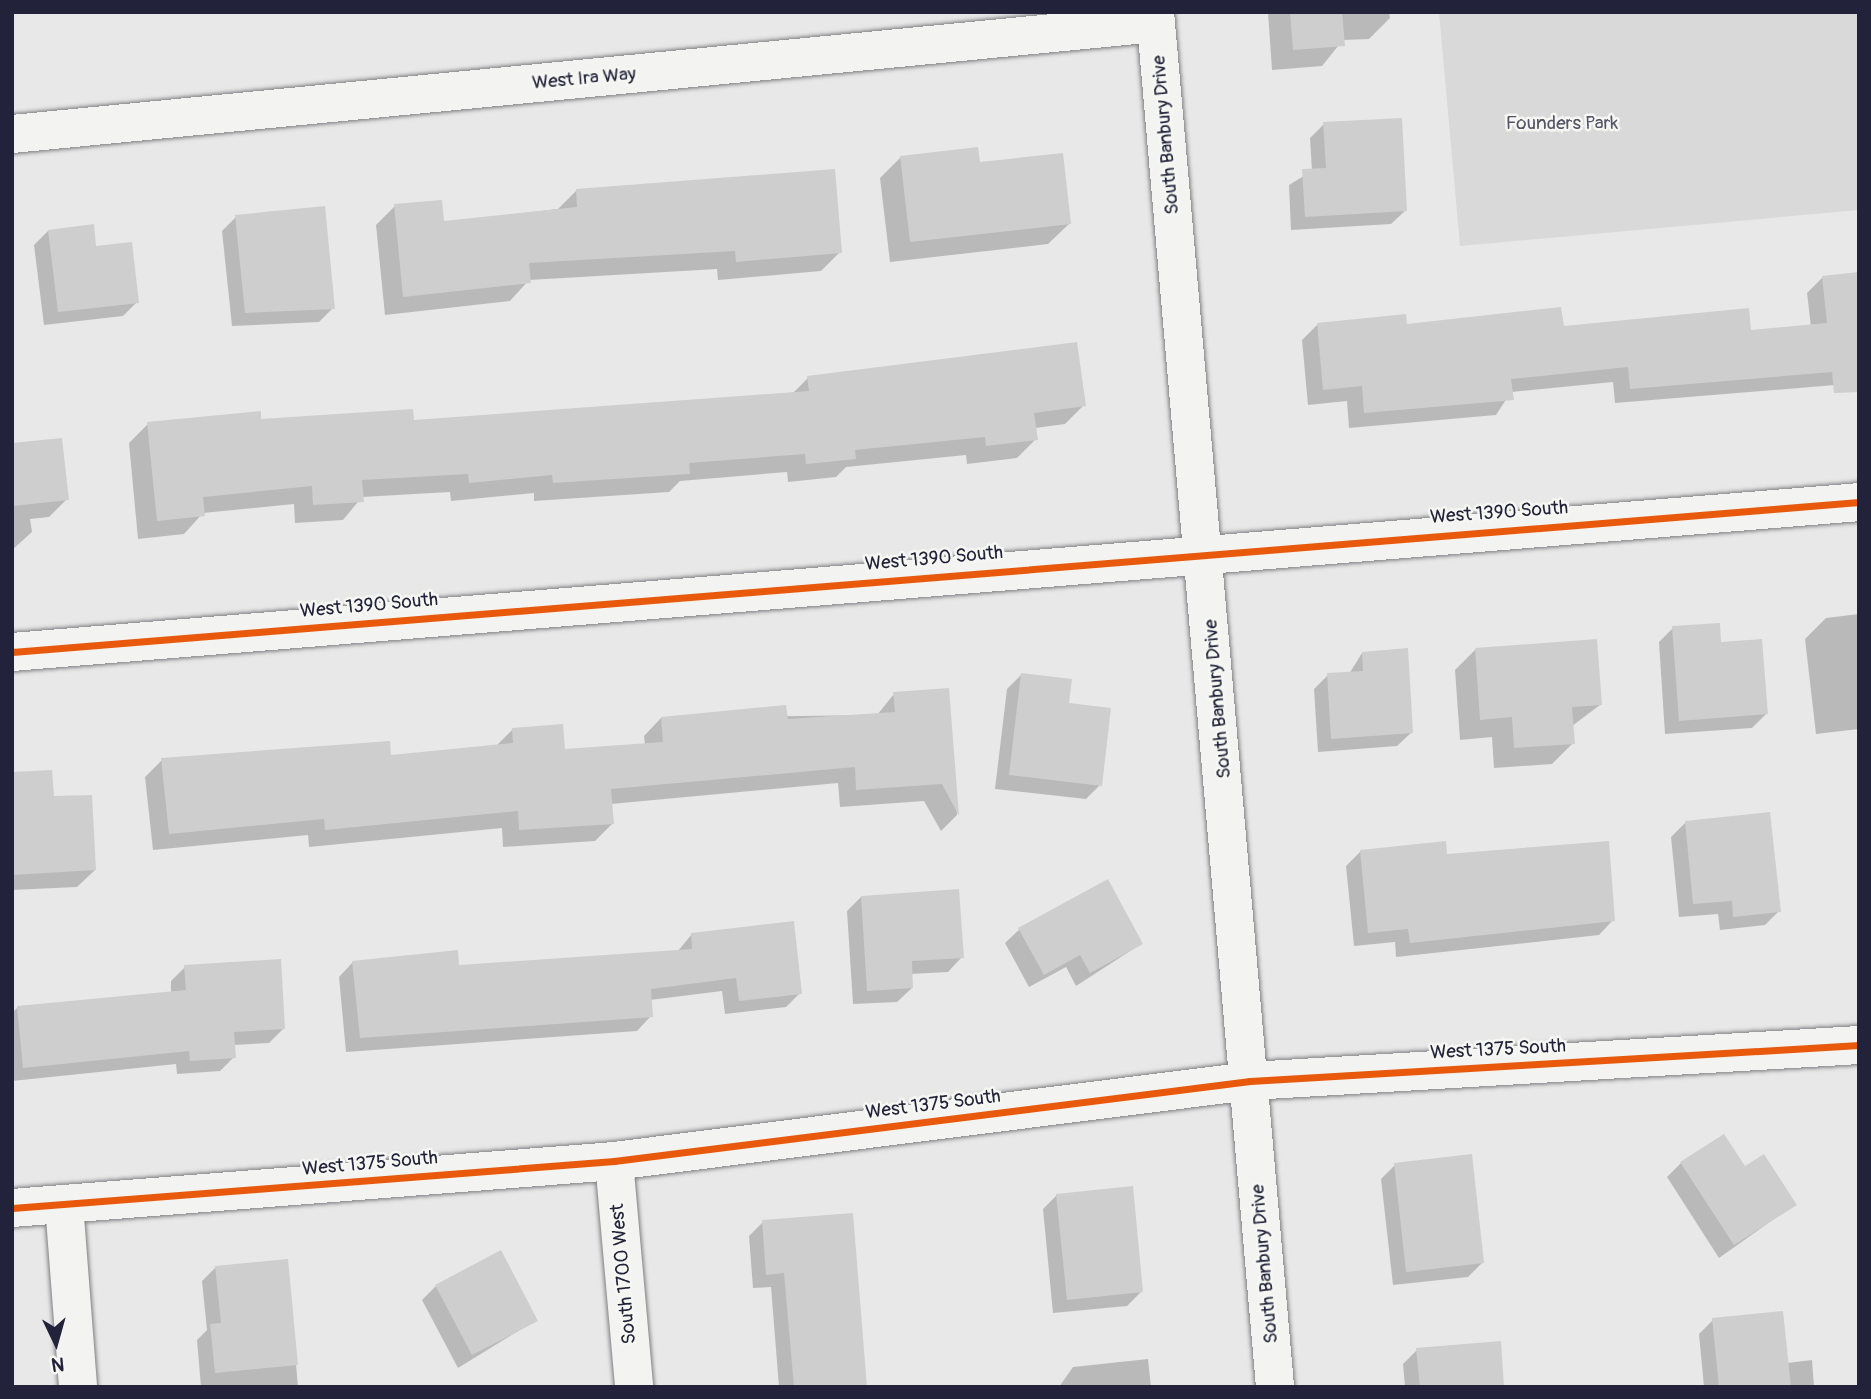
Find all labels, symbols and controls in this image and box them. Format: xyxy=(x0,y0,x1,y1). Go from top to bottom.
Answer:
street label: South Banbury Drive xyxy=(1148,54,1184,216)
street label: West Ira Way xyxy=(531,63,637,95)
park label: Founders Park xyxy=(1506,113,1618,135)
street label: West 1390 South xyxy=(1429,497,1569,529)
street label: West 1390 South xyxy=(864,542,1004,576)
street label: West 1390 South xyxy=(299,589,439,623)
street label: South Banbury Drive xyxy=(1200,618,1236,780)
street label: West 1375 South xyxy=(1430,1035,1566,1065)
street label: West 1375 South xyxy=(864,1085,1002,1125)
street label: West 1375 South xyxy=(301,1147,439,1181)
street label: South Banbury Drive xyxy=(1247,1183,1283,1345)
street label: South 1700 West xyxy=(607,1203,641,1345)
north arrow xyxy=(21,1308,91,1378)
text: N xyxy=(50,1351,65,1376)

